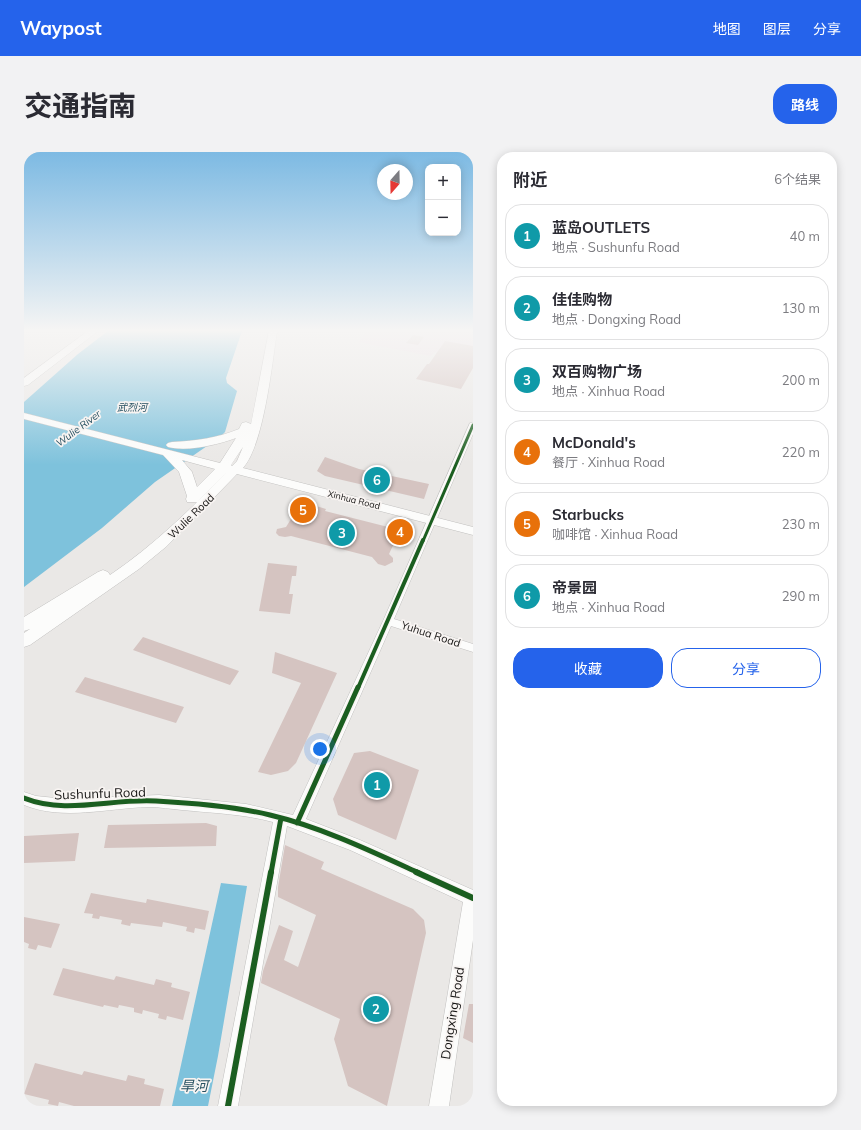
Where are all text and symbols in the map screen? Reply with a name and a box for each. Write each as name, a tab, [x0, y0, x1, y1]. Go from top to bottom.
text: Waypost	[20, 16, 102, 40]
text: 地图	[713, 20, 741, 38]
text: 图层	[763, 20, 791, 38]
text: 分享	[813, 20, 841, 38]
button: 路线	[773, 84, 837, 124]
text: 交通指南	[24, 88, 136, 123]
north arrow	[377, 164, 413, 200]
map controls	[425, 164, 461, 236]
button: +	[425, 164, 461, 200]
text: 附近	[513, 169, 547, 190]
text: 6个结果	[774, 171, 821, 187]
button: −	[425, 200, 461, 236]
text: 蓝岛OUTLETS	[552, 218, 650, 237]
text: 1	[523, 228, 531, 244]
text: 40 m	[790, 228, 820, 244]
text: 地点 · Sushunfu Road	[552, 239, 680, 255]
text: 佳佳购物	[552, 290, 612, 309]
text: 2	[523, 300, 531, 316]
text: 130 m	[782, 300, 820, 316]
text: 地点 · Dongxing Road	[552, 311, 681, 327]
text: 双百购物广场	[552, 362, 642, 381]
text: 3	[523, 372, 531, 388]
text: 200 m	[782, 372, 820, 388]
text: 地点 · Xinhua Road	[552, 383, 665, 399]
water label: 武烈河	[117, 401, 149, 414]
water label: Wulie River	[53, 407, 104, 449]
text: McDonald's	[552, 433, 636, 452]
text: 4	[523, 444, 531, 460]
text: 220 m	[782, 444, 820, 460]
text: 餐厅 · Xinhua Road	[552, 454, 665, 470]
pin: 6	[364, 465, 390, 495]
street label: Xinhua Road	[327, 488, 381, 511]
street label: Wulie Road	[165, 490, 217, 542]
pin: 5	[290, 495, 316, 525]
text: Starbucks	[552, 505, 624, 524]
text: 5	[523, 516, 531, 532]
text: 230 m	[782, 516, 820, 532]
pin: 4	[387, 517, 413, 547]
pin: 3	[329, 518, 355, 548]
text: 咖啡馆 · Xinhua Road	[552, 526, 678, 542]
text: 帝景园	[552, 578, 597, 597]
text: 6	[523, 588, 531, 604]
text: 290 m	[782, 588, 820, 604]
text: 地点 · Xinhua Road	[552, 599, 665, 615]
street label: Yuhua Road	[399, 618, 462, 650]
button: 收藏	[513, 648, 663, 688]
button: 分享	[671, 648, 821, 688]
your location	[310, 739, 330, 759]
pin: 1	[364, 770, 390, 800]
street label: Sushunfu Road	[54, 783, 146, 803]
street label: Dongxing Road	[437, 966, 467, 1060]
pin: 2	[363, 994, 389, 1024]
water label: 旱河	[180, 1077, 211, 1095]

